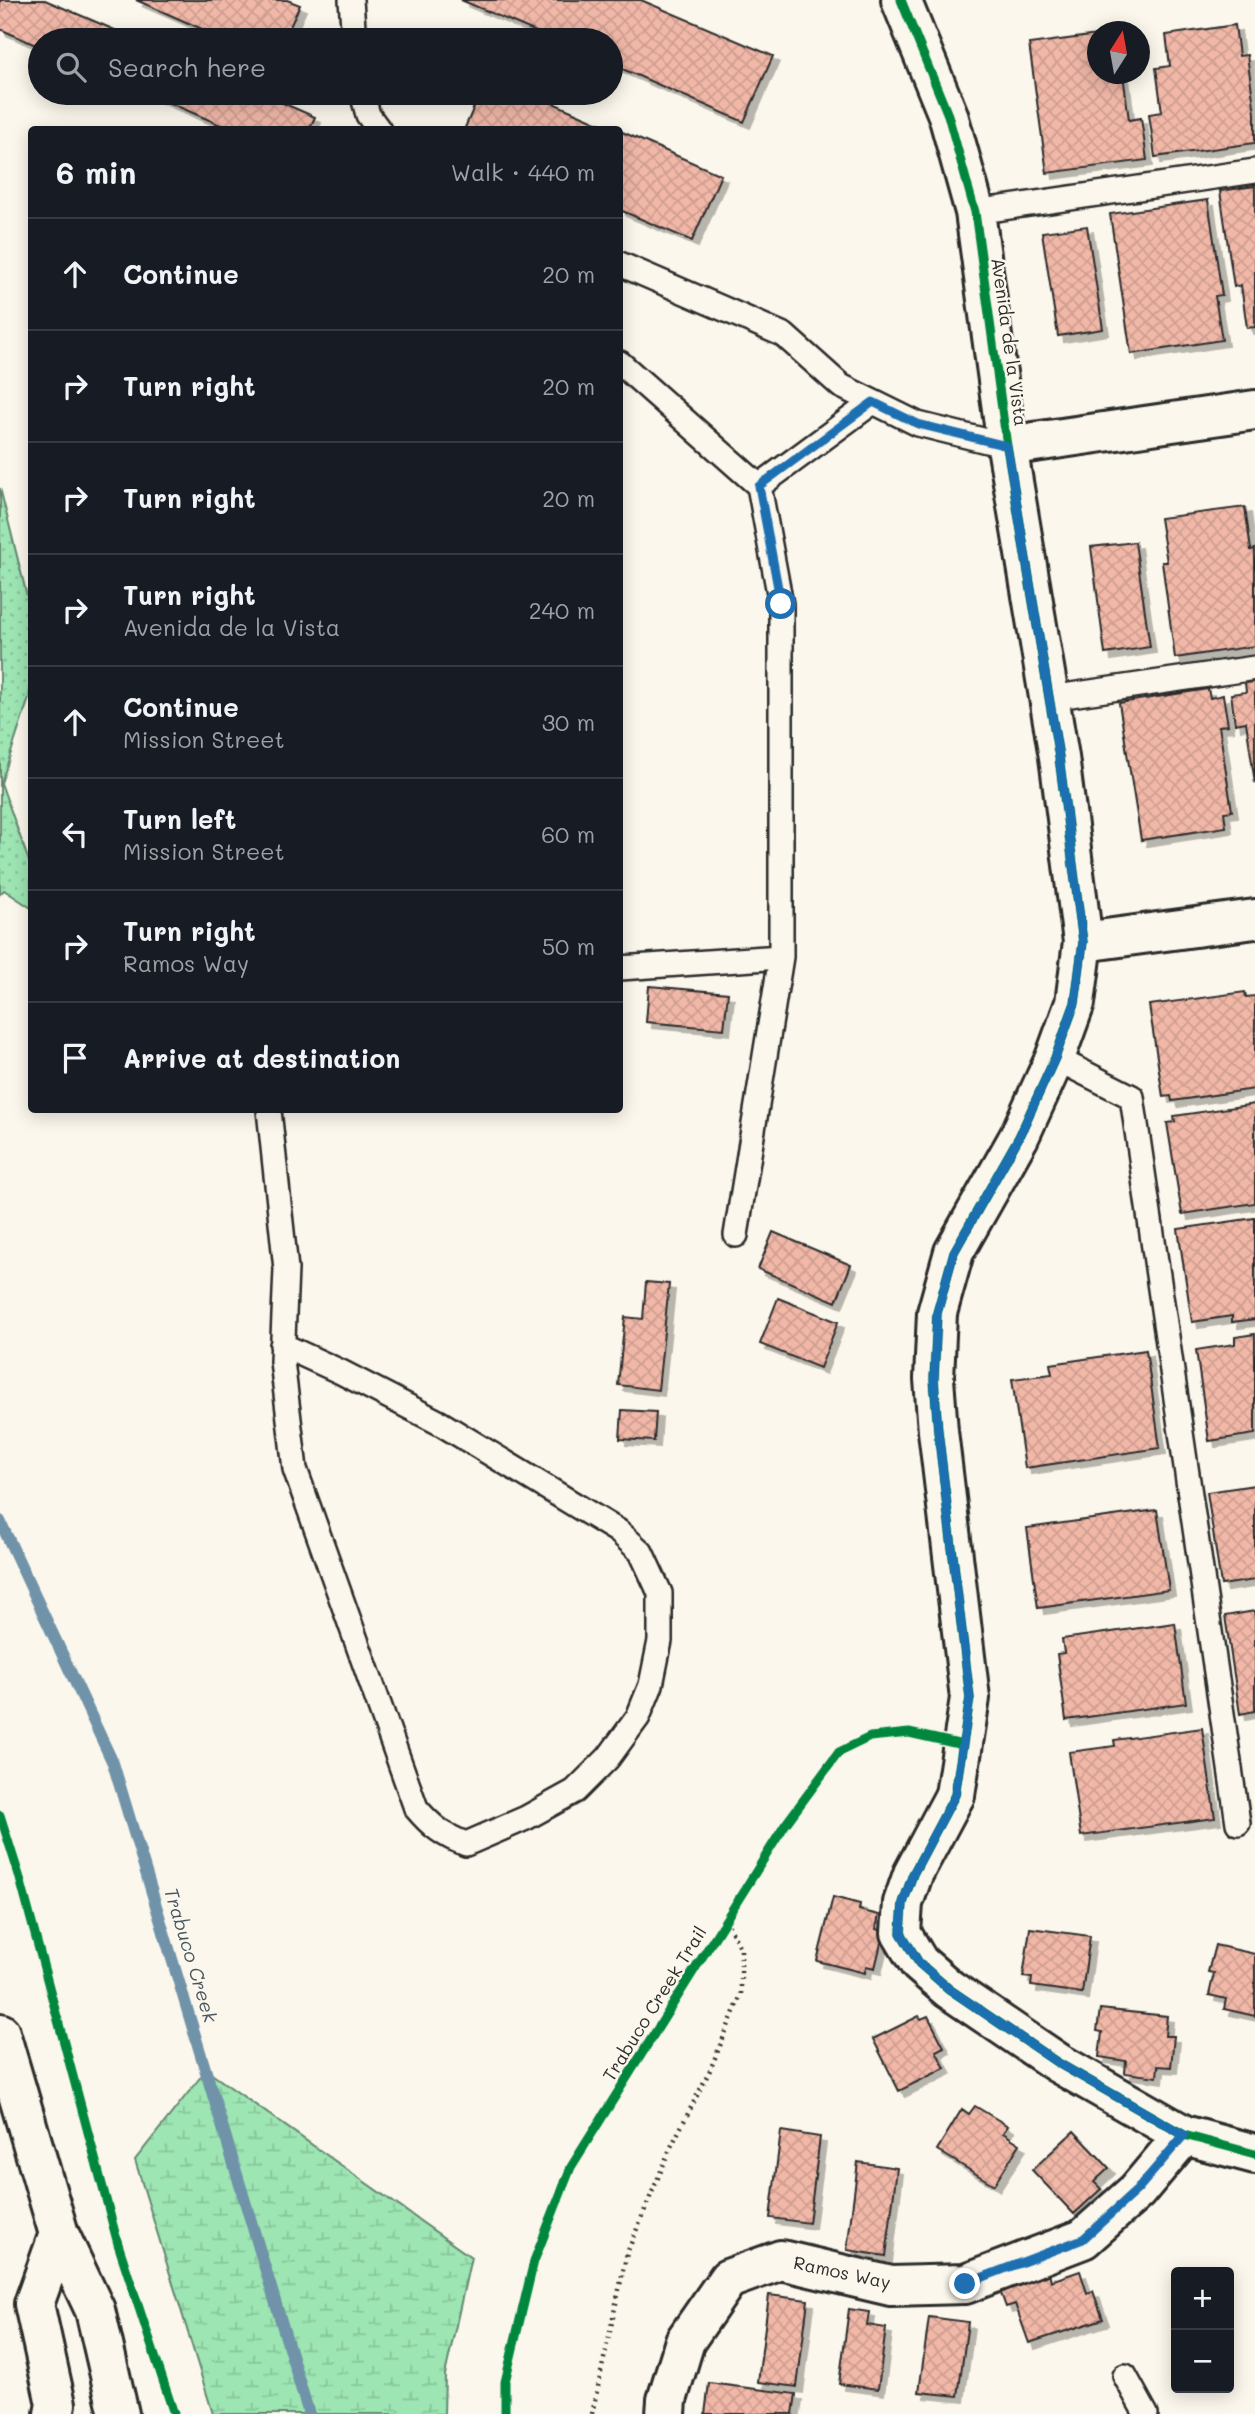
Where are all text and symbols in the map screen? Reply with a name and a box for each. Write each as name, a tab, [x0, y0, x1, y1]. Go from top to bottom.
north arrow	[1087, 21, 1150, 84]
search box	[28, 28, 623, 105]
icon: search	[52, 48, 90, 86]
text: Search here	[108, 50, 266, 84]
text: 6 min	[56, 152, 136, 192]
text: Walk · 440 m	[451, 157, 595, 187]
icon: ahead	[56, 255, 94, 293]
street label: Avenida de la Vista	[986, 256, 1034, 428]
text: Continue	[123, 257, 239, 291]
text: 20 m	[542, 259, 595, 289]
icon: right	[56, 367, 94, 405]
text: Turn right	[123, 369, 256, 403]
text: 20 m	[542, 371, 595, 401]
icon: right	[56, 479, 94, 517]
text: Turn right	[123, 481, 256, 515]
text: 20 m	[542, 483, 595, 513]
text: Turn right	[123, 578, 256, 612]
route start	[765, 588, 796, 619]
icon: right	[56, 591, 94, 629]
text: 240 m	[529, 595, 595, 625]
text: Avenida de la Vista	[123, 612, 340, 642]
text: Continue	[123, 690, 239, 724]
icon: ahead	[56, 703, 94, 741]
text: 30 m	[542, 707, 595, 737]
text: Mission Street	[123, 724, 285, 754]
text: Turn left	[123, 802, 236, 836]
icon: left	[56, 815, 94, 853]
text: 60 m	[541, 819, 595, 849]
text: Mission Street	[123, 836, 285, 866]
text: Turn right	[123, 914, 256, 948]
icon: right	[56, 927, 94, 965]
text: 50 m	[542, 931, 595, 961]
text: Ramos Way	[123, 948, 249, 978]
icon: arrive	[56, 1039, 94, 1077]
text: Arrive at destination	[123, 1041, 400, 1075]
water label: Trabuco Creek	[159, 1884, 224, 2026]
street label: Trabuco Creek Trail	[597, 1921, 712, 2085]
street label: Ramos Way	[791, 2250, 893, 2294]
map controls	[1171, 2267, 1234, 2393]
button: +	[1171, 2267, 1234, 2330]
route end	[949, 2268, 980, 2299]
button: −	[1171, 2330, 1234, 2393]

